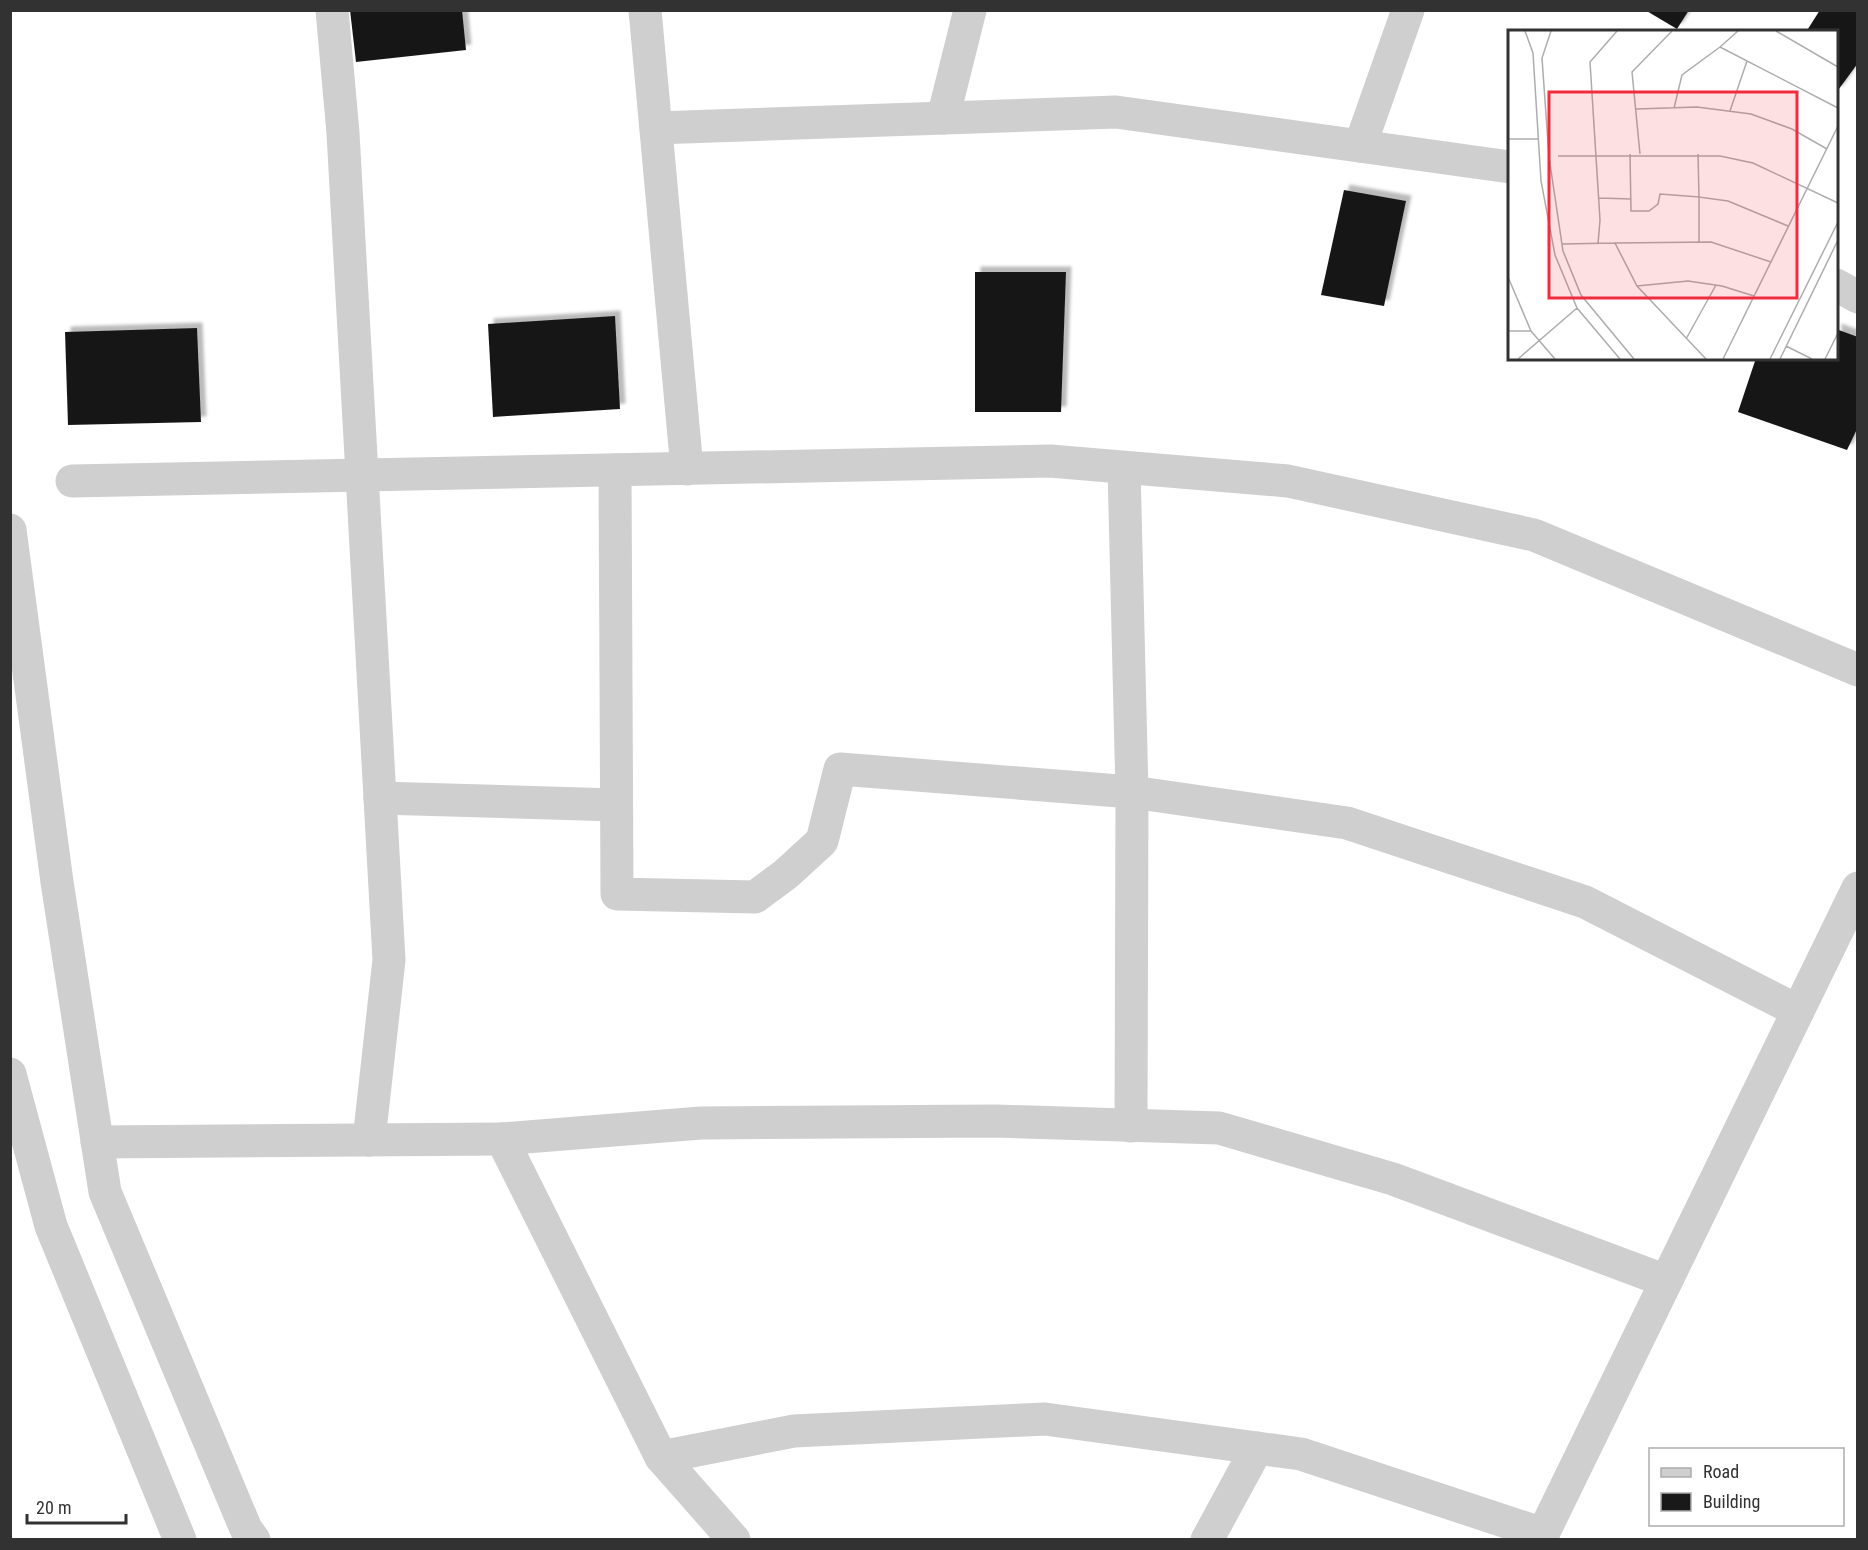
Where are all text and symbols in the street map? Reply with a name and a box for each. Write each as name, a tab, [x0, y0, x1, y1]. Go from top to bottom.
inset map	[1508, 30, 1838, 360]
legend	[1649, 1448, 1844, 1526]
text: Road	[1703, 1461, 1739, 1482]
scale bar	[27, 1487, 126, 1525]
text: Building	[1703, 1491, 1760, 1512]
text: 20 m	[36, 1497, 71, 1518]

